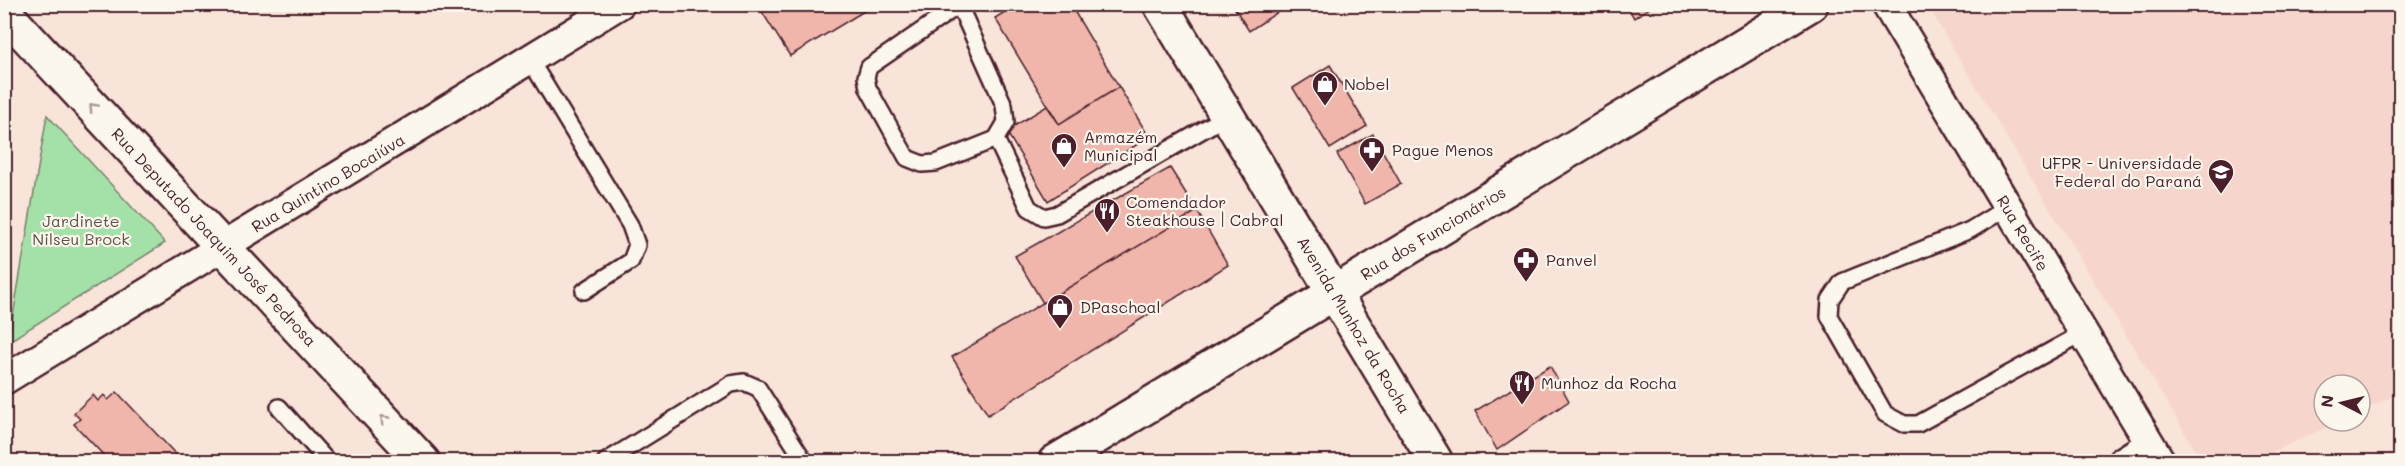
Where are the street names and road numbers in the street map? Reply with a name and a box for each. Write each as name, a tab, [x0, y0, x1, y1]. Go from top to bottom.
street label: Rua Deputado Joaquim José Pedrosa	[107, 123, 321, 350]
street label: Rua Quintino Bocaiúva	[247, 128, 408, 237]
street label: Rua dos Funcionários	[1356, 181, 1509, 284]
street label: Rua Recife	[1993, 191, 2054, 274]
street label: Avenida Munhoz da Rocha	[1293, 232, 1416, 417]

